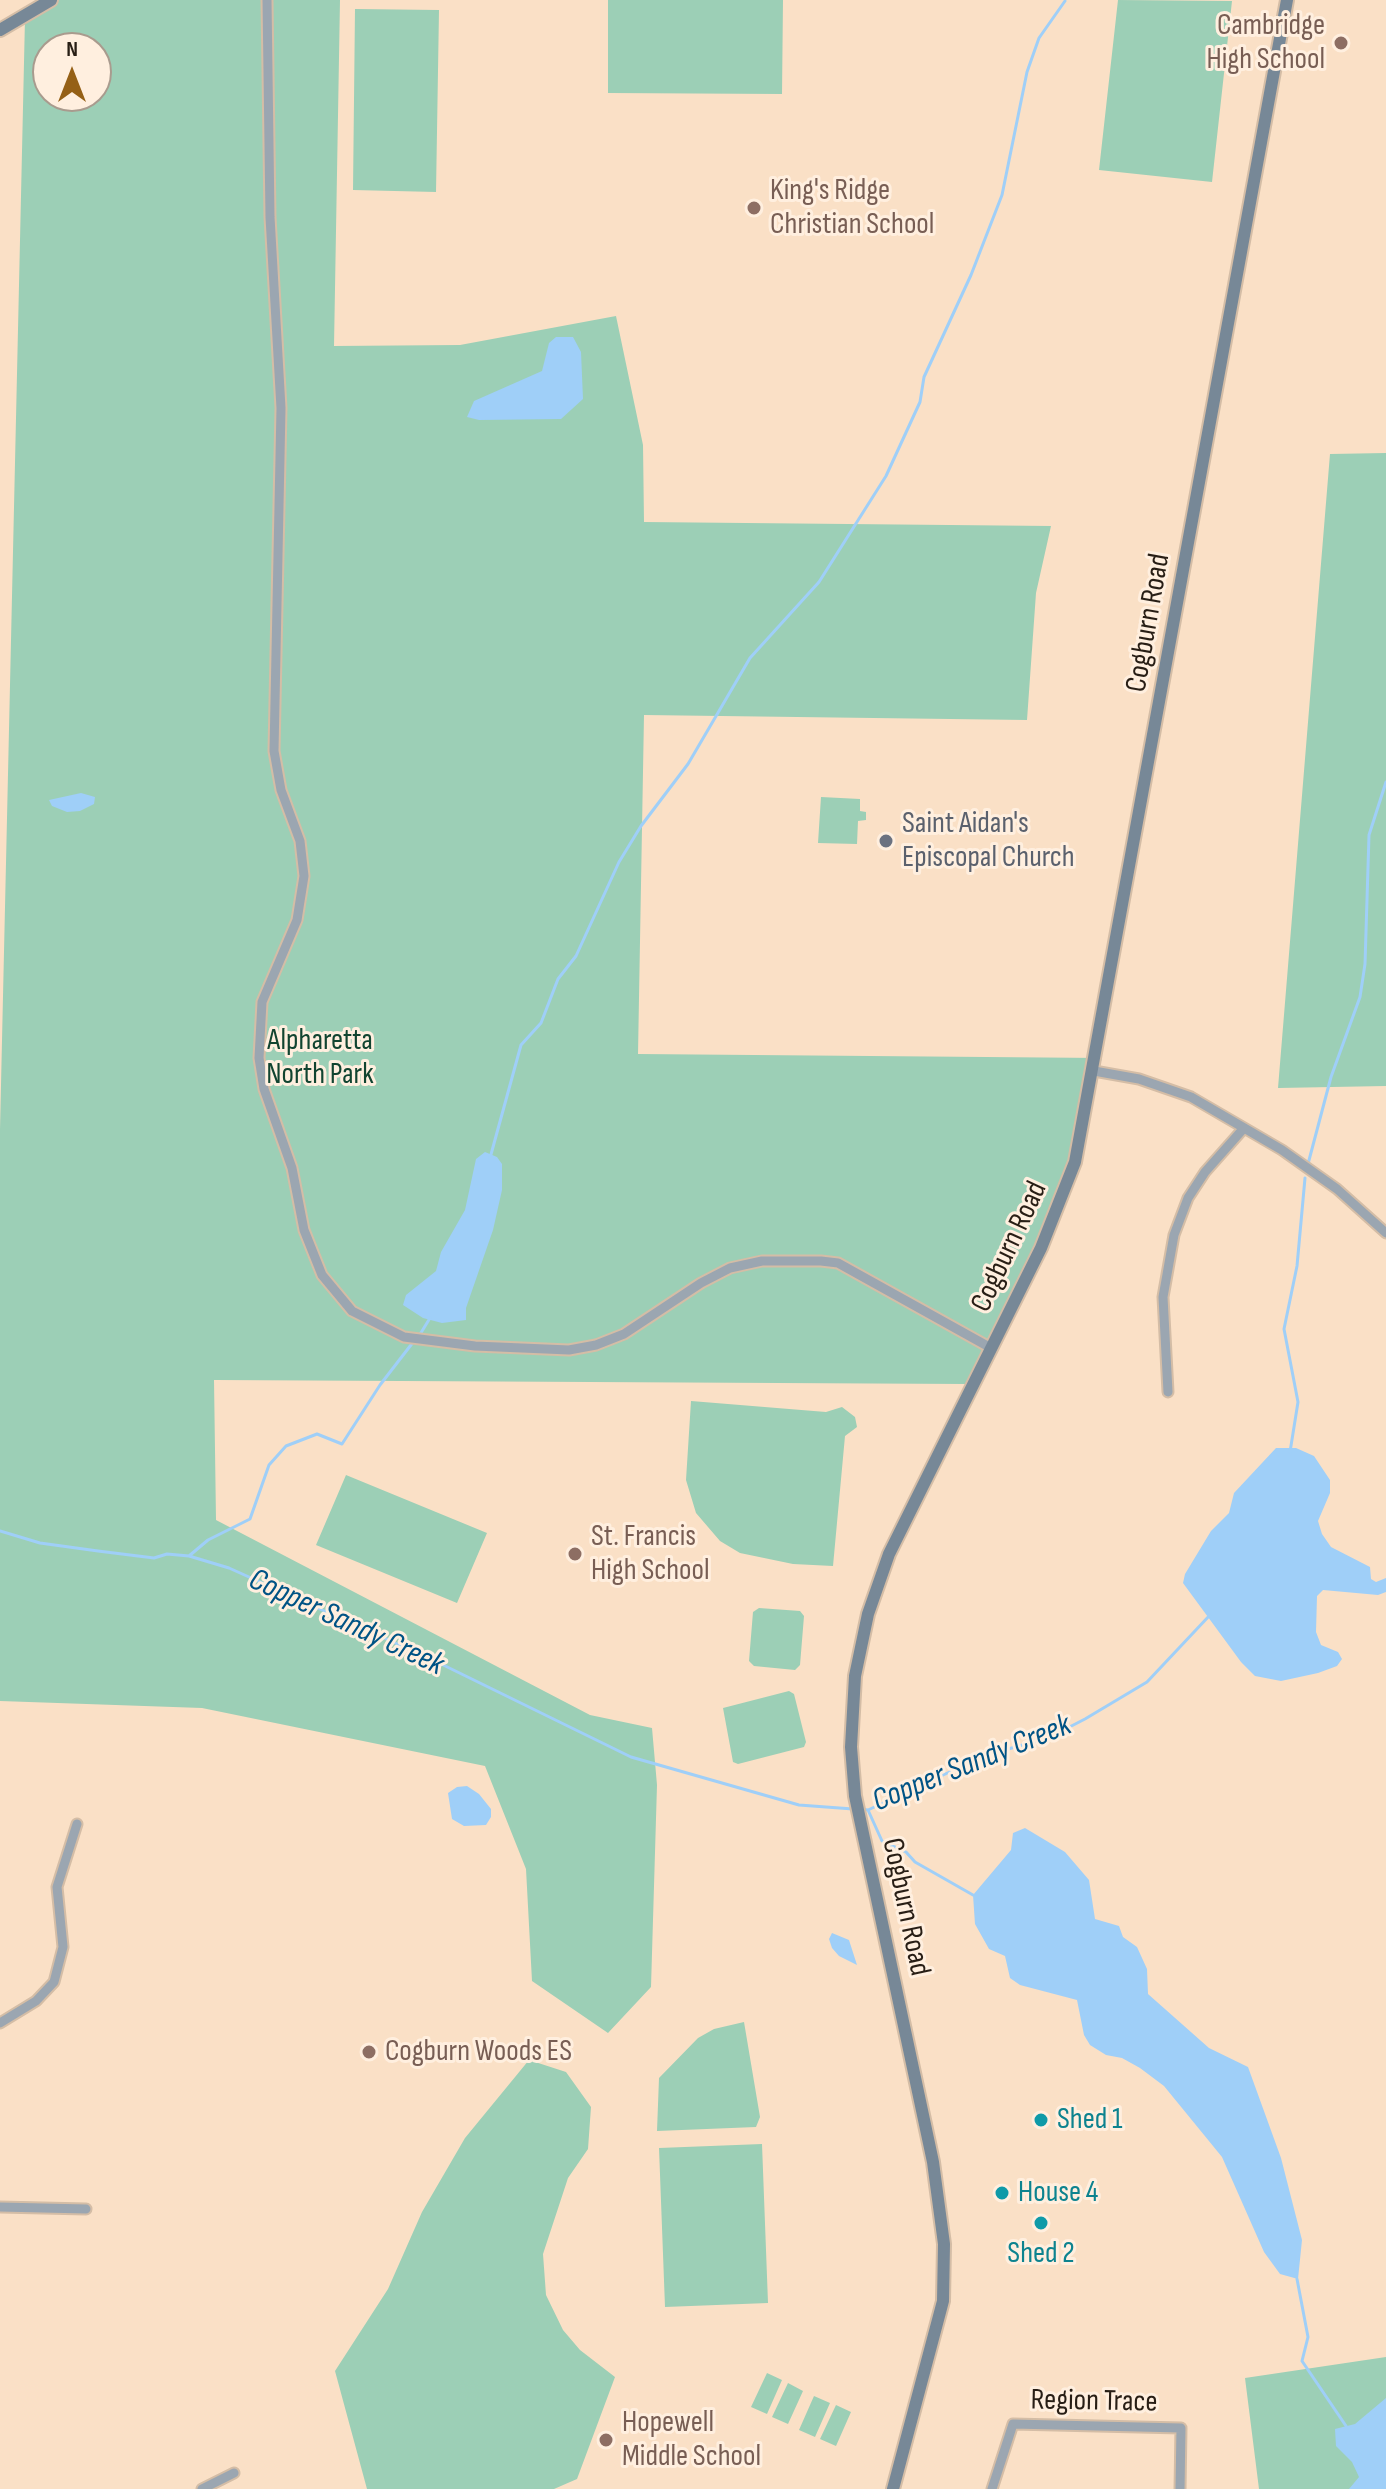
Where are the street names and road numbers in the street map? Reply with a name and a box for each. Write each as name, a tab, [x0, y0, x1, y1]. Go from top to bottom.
street label: Cogburn Road	[1119, 551, 1179, 695]
street label: Cogburn Road	[964, 1176, 1056, 1318]
street label: Cogburn Road	[873, 1835, 937, 1979]
street label: Region Trace	[1030, 2383, 1158, 2421]

